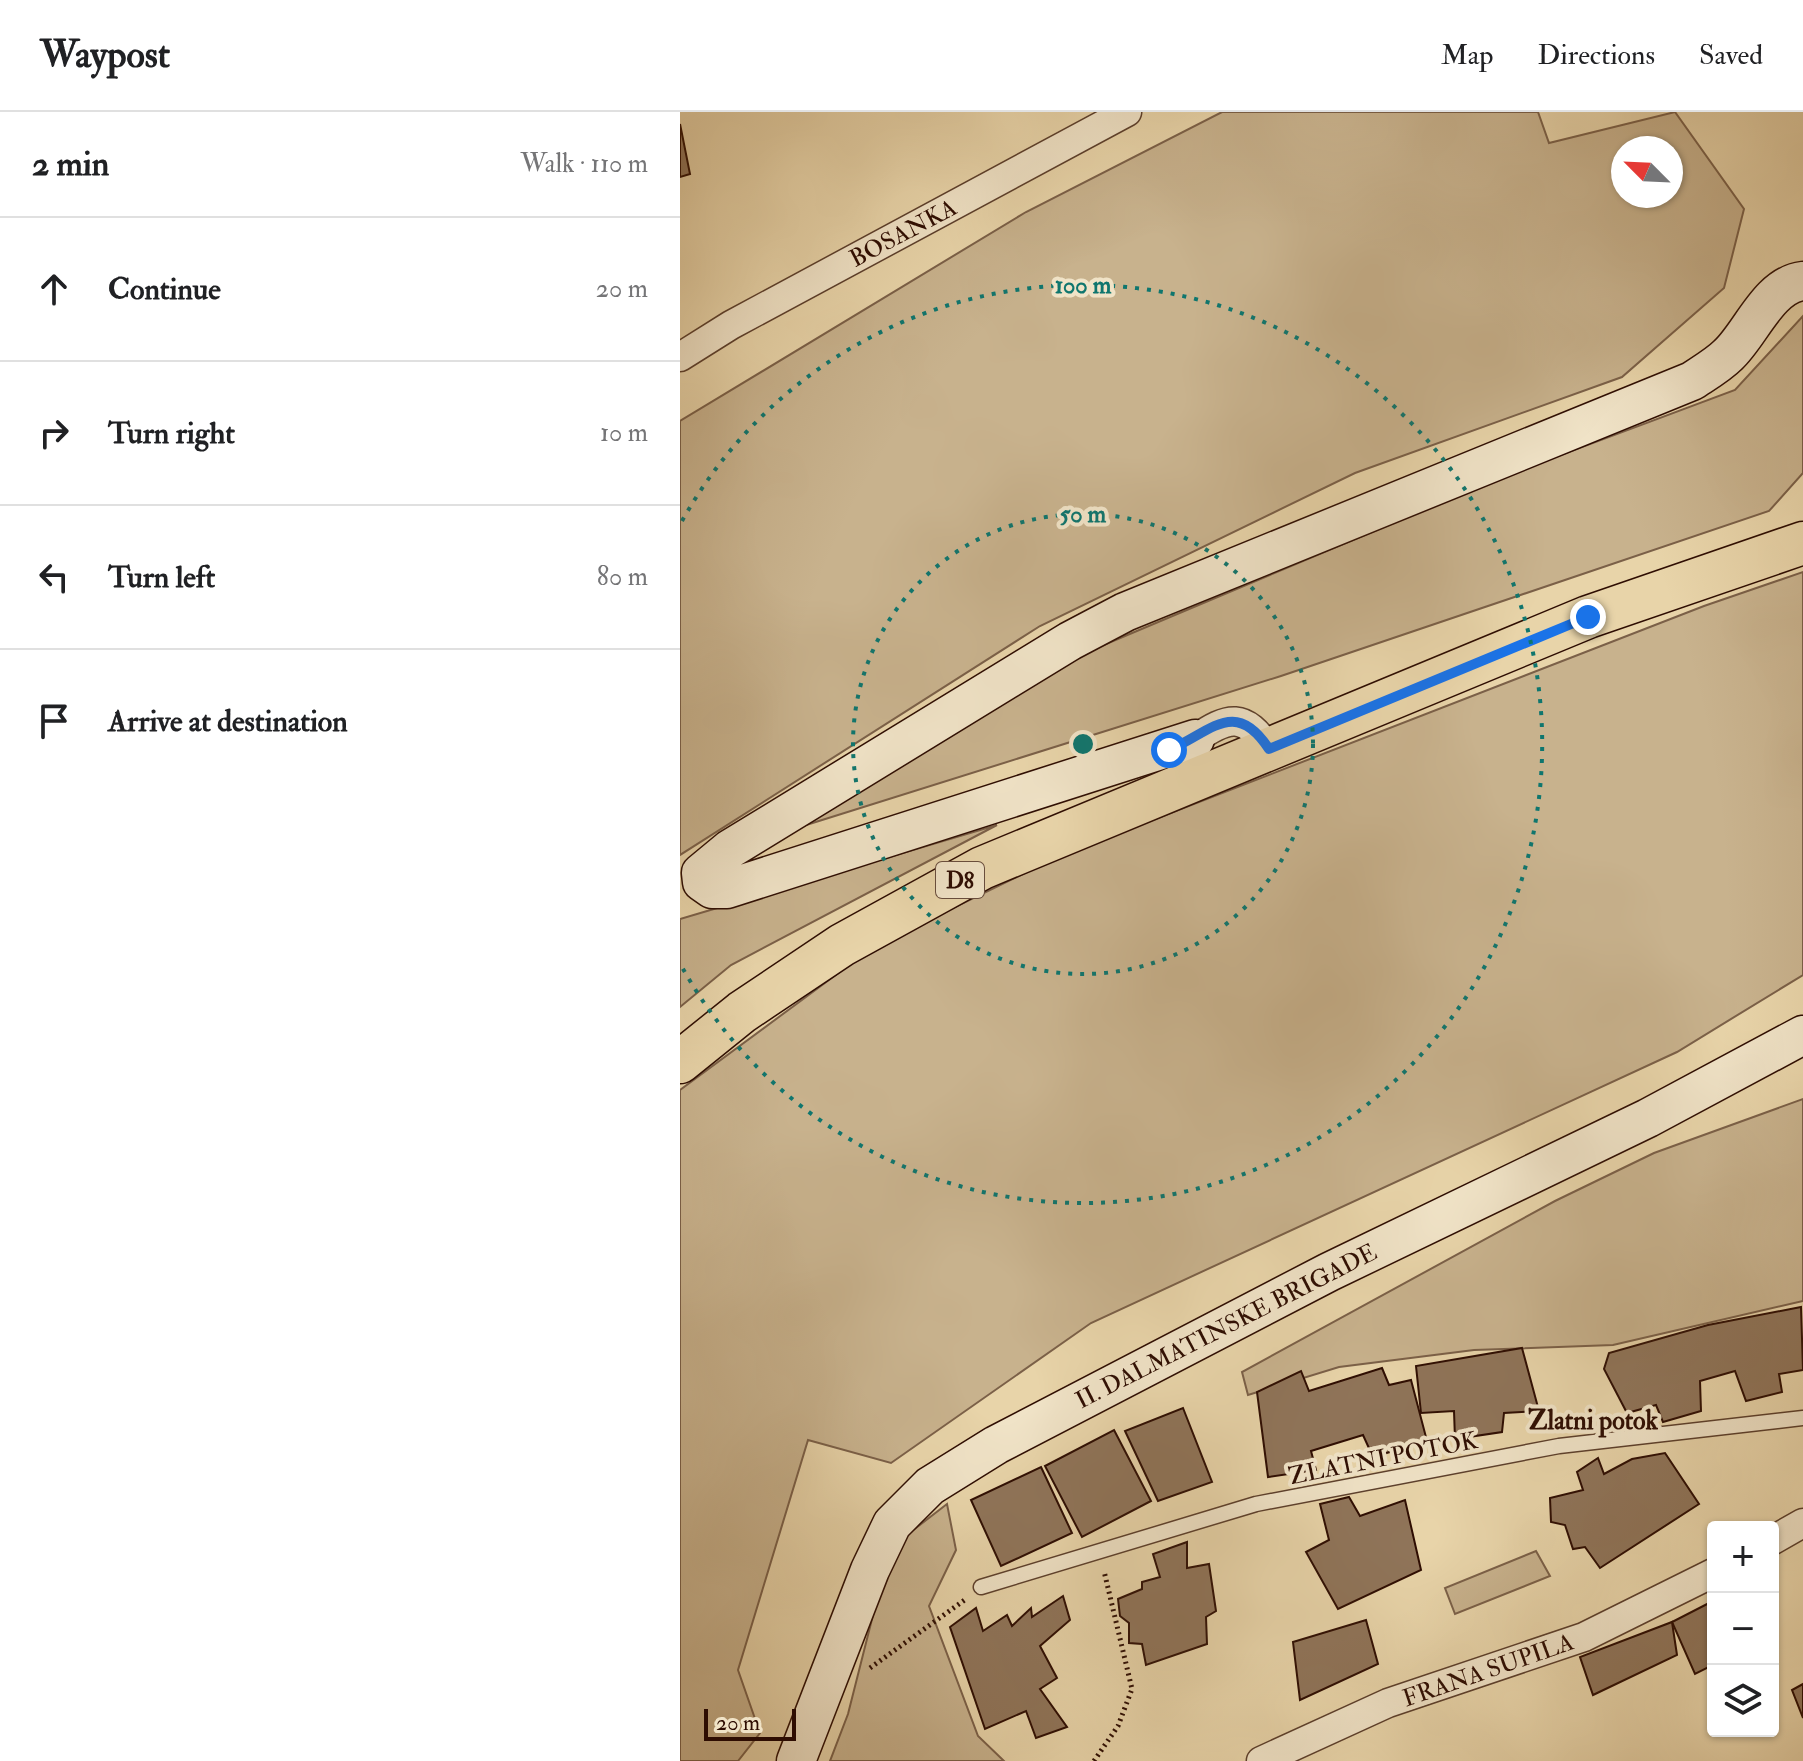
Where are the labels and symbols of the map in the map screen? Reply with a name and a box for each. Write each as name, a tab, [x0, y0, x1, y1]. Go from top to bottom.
north arrow	[1611, 136, 1683, 208]
street label: BOSANKA	[844, 192, 962, 275]
text: 100 m	[1055, 270, 1112, 301]
text: 50 m	[1060, 499, 1107, 530]
route end	[1570, 599, 1606, 635]
centre of rings	[1069, 730, 1097, 758]
route start	[1151, 732, 1187, 768]
road number: D8	[936, 862, 984, 898]
street label: II. DALMATINSKE BRIGADE	[1070, 1237, 1382, 1416]
district label: Zlatni potok	[1528, 1405, 1659, 1438]
street label: ZLATNI POTOK	[1286, 1425, 1480, 1492]
street label: FRANA SUPILA	[1398, 1627, 1578, 1714]
scale bar	[704, 1705, 796, 1741]

